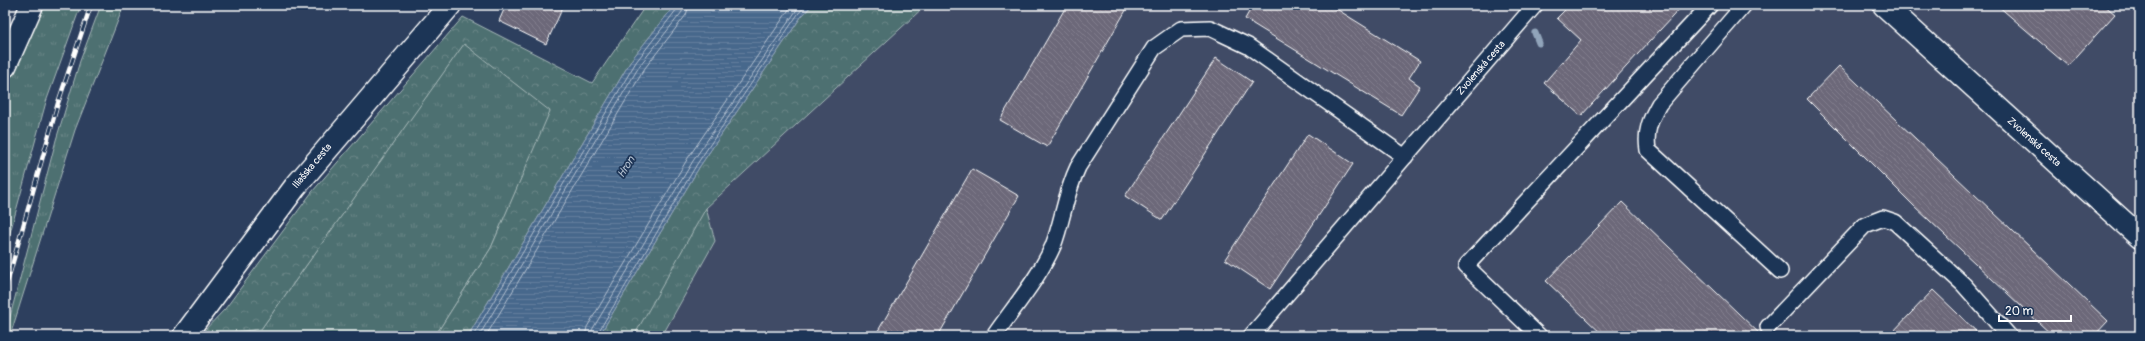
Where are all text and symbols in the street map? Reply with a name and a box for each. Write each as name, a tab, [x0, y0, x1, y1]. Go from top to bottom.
street label: Zvolenská cesta	[1454, 38, 1508, 98]
street label: Zvolenská cesta	[2005, 115, 2064, 169]
street label: Iliašska cesta	[290, 141, 334, 191]
water label: Hron	[614, 153, 638, 180]
scale bar	[1999, 297, 2071, 323]
text: 20 m	[2005, 304, 2034, 319]

